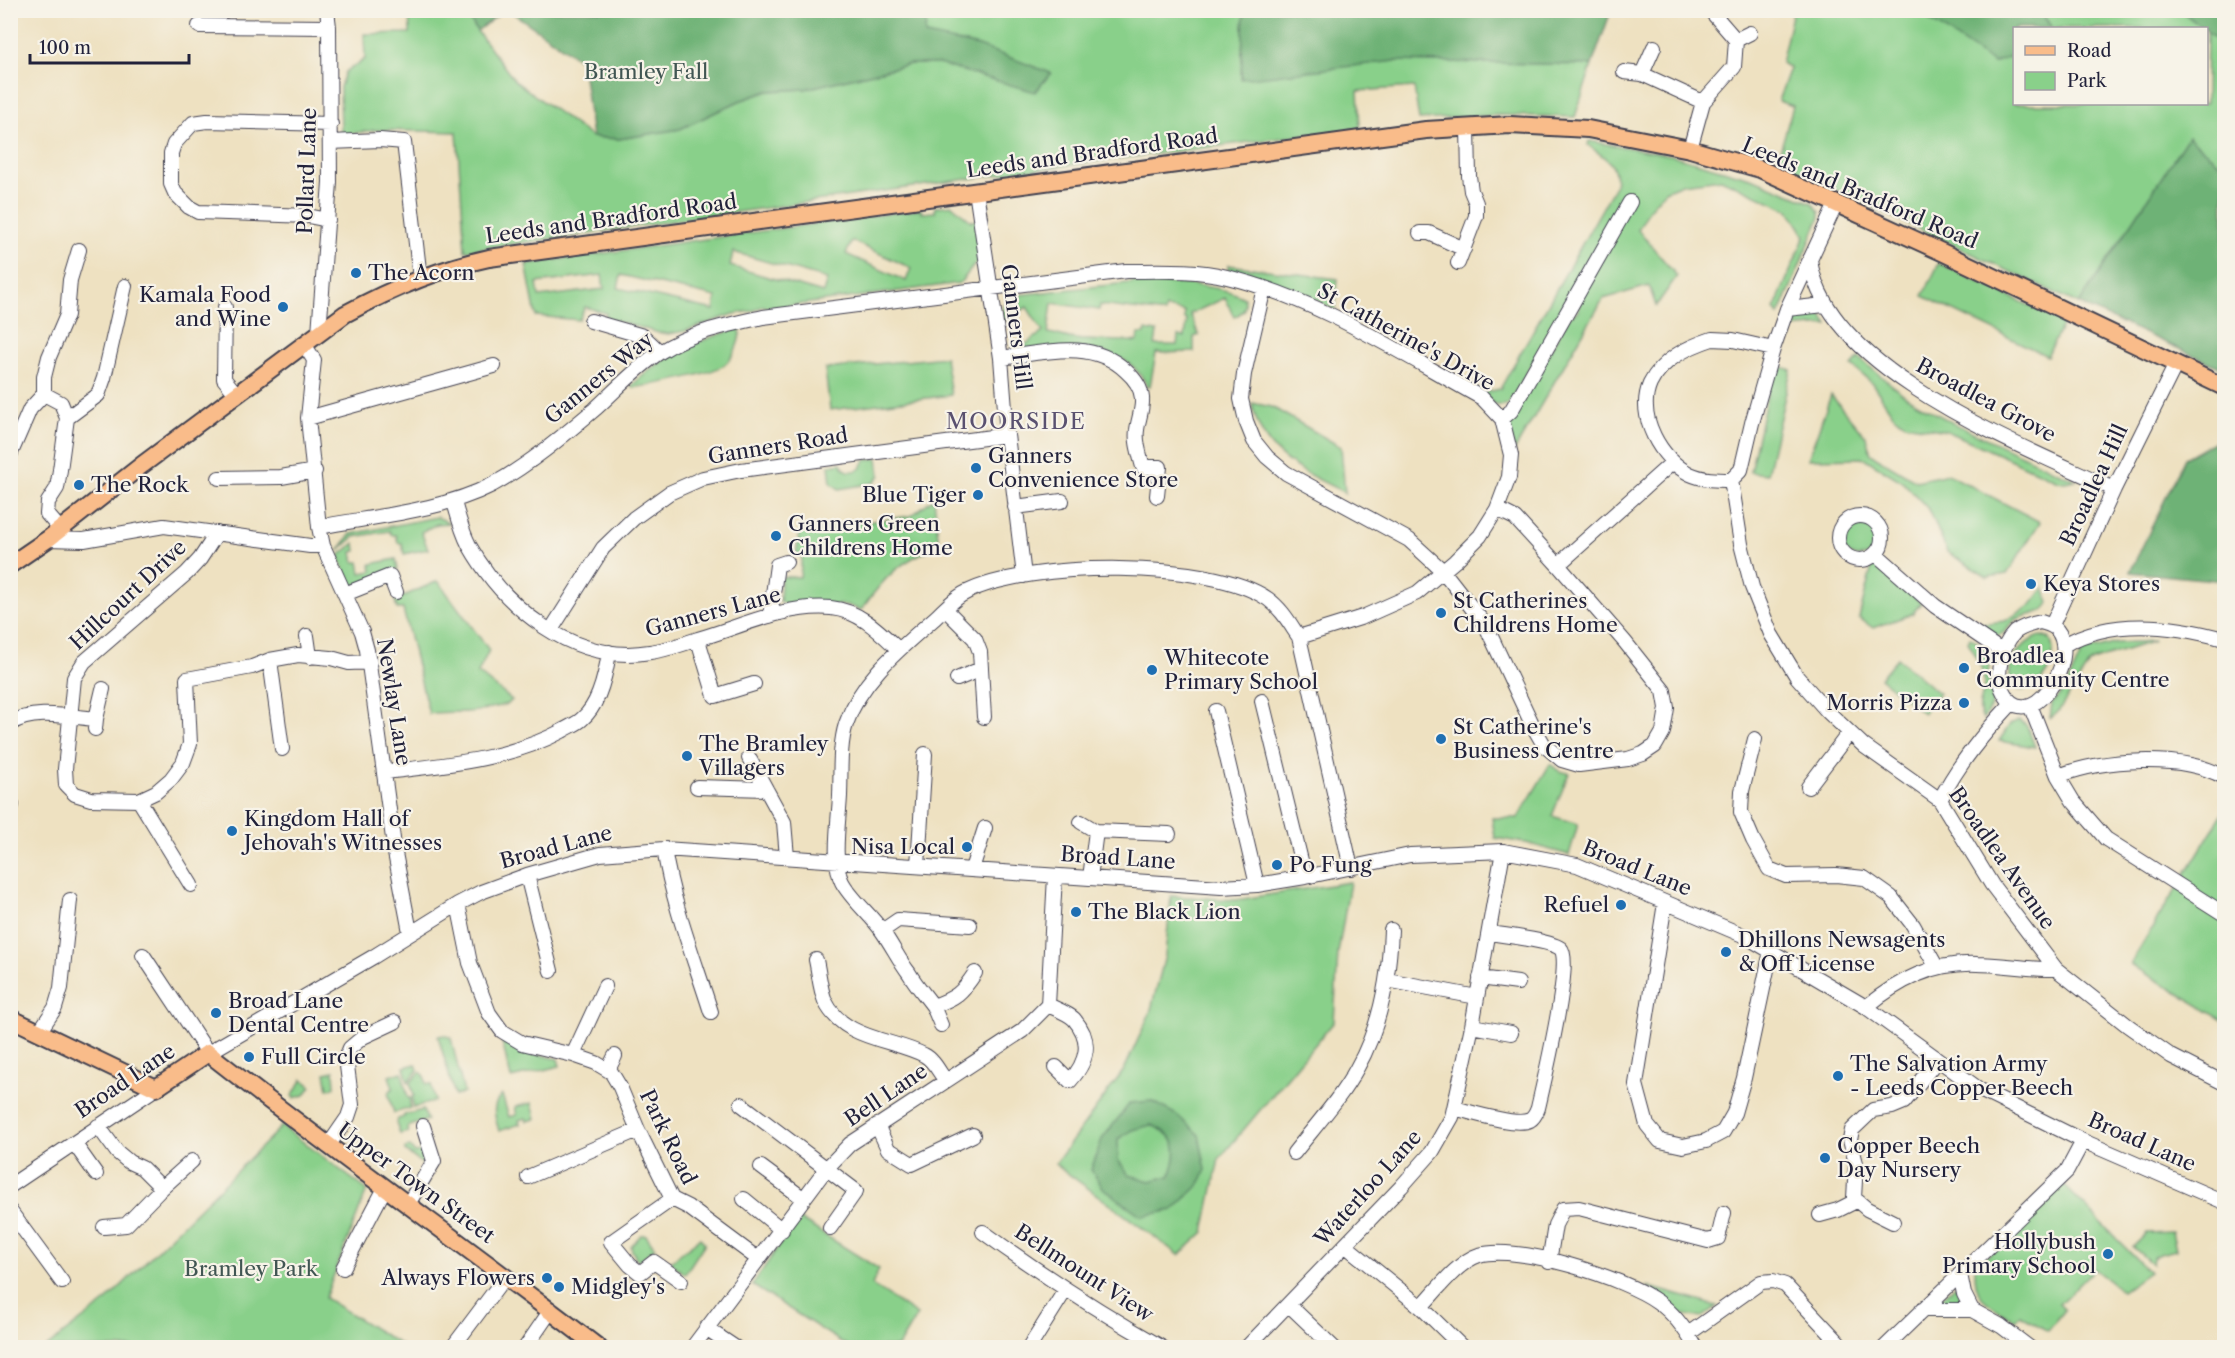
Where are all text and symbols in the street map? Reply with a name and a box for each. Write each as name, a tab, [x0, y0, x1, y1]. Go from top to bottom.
scale bar	[30, 27, 189, 65]
legend	[2013, 27, 2208, 105]
text: 100 m	[39, 37, 91, 59]
text: Road	[2067, 40, 2112, 62]
park label: Bramley Fall	[584, 59, 708, 84]
text: Park	[2067, 70, 2108, 92]
street label: Pollard Lane	[292, 107, 321, 235]
street label: Leeds and Bradford Road	[965, 122, 1219, 183]
street label: Leeds and Bradford Road	[1739, 131, 1982, 254]
street label: Leeds and Bradford Road	[484, 188, 738, 249]
place label: The Acorn	[368, 260, 475, 285]
street label: Ganners Hill	[996, 263, 1037, 391]
marker: The Acorn	[349, 266, 363, 280]
street label: St Catherine's Drive	[1313, 277, 1499, 396]
place label: Kamala Food and Wine	[139, 282, 271, 331]
marker: Kamala Food and Wine	[276, 300, 290, 314]
street label: Ganners Way	[539, 326, 658, 429]
street label: Broadlea Grove	[1912, 352, 2060, 447]
district label: MOORSIDE	[946, 408, 1086, 435]
street label: Broadlea Hill	[2054, 420, 2133, 550]
street label: Ganners Road	[706, 422, 850, 469]
place label: Ganners Convenience Store	[988, 443, 1178, 492]
marker: Ganners Convenience Store	[969, 461, 983, 475]
place label: The Rock	[91, 472, 189, 497]
marker: The Rock	[72, 478, 86, 492]
place label: Blue Tiger	[862, 482, 966, 507]
marker: Blue Tiger	[971, 488, 985, 502]
place label: Ganners Green Childrens Home	[788, 511, 953, 560]
marker: Ganners Green Childrens Home	[769, 529, 783, 543]
street label: Hillcourt Drive	[64, 534, 191, 655]
place label: Keya Stores	[2043, 571, 2160, 596]
marker: Keya Stores	[2024, 577, 2038, 591]
street label: Ganners Lane	[642, 581, 783, 642]
place label: St Catherines Childrens Home	[1453, 588, 1618, 637]
marker: St Catherines Childrens Home	[1434, 606, 1448, 620]
street label: Newlay Lane	[372, 636, 417, 767]
place label: Broadlea Community Centre	[1976, 643, 2170, 692]
place label: Whitecote Primary School	[1163, 645, 1318, 694]
marker: Broadlea Community Centre	[1957, 661, 1971, 675]
marker: Whitecote Primary School	[1145, 663, 1159, 677]
place label: Morris Pizza	[1827, 690, 1953, 715]
marker: Morris Pizza	[1957, 696, 1971, 710]
place label: St Catherine's Business Centre	[1453, 714, 1614, 763]
place label: The Bramley Villagers	[698, 731, 829, 780]
marker: St Catherine's Business Centre	[1434, 732, 1448, 746]
marker: The Bramley Villagers	[680, 749, 694, 763]
street label: Broadlea Avenue	[1944, 782, 2061, 934]
place label: Kingdom Hall of Jehovah's Witnesses	[241, 806, 442, 855]
street label: Broad Lane	[497, 820, 615, 874]
marker: Kingdom Hall of Jehovah's Witnesses	[225, 824, 239, 838]
place label: Nisa Local	[851, 834, 955, 859]
street label: Broad Lane	[1579, 834, 1695, 901]
marker: Nisa Local	[960, 840, 974, 854]
street label: Broad Lane	[1060, 841, 1176, 874]
place label: Po Fung	[1289, 852, 1372, 877]
marker: Po Fung	[1270, 858, 1284, 872]
place label: Refuel	[1544, 892, 1609, 917]
marker: Refuel	[1614, 898, 1628, 912]
place label: The Black Lion	[1088, 899, 1241, 924]
marker: The Black Lion	[1069, 905, 1083, 919]
place label: Dhillons Newsagents & Off License	[1738, 927, 1946, 976]
marker: Dhillons Newsagents & Off License	[1719, 945, 1733, 959]
place label: Broad Lane Dental Centre	[228, 988, 369, 1037]
marker: Broad Lane Dental Centre	[209, 1006, 223, 1020]
street label: Broad Lane	[70, 1038, 179, 1123]
place label: Full Circle	[261, 1044, 366, 1069]
marker: Full Circle	[242, 1050, 256, 1064]
place label: The Salvation Army - Leeds Copper Beech	[1850, 1051, 2073, 1100]
street label: Bell Lane	[840, 1058, 932, 1131]
marker: The Salvation Army - Leeds Copper Beech	[1831, 1069, 1845, 1083]
street label: Park Road	[635, 1085, 702, 1189]
street label: Broad Lane	[2084, 1107, 2200, 1176]
street label: Upper Town Street	[333, 1117, 500, 1248]
street label: Waterloo Lane	[1308, 1124, 1426, 1252]
place label: Copper Beech Day Nursery	[1837, 1133, 1980, 1182]
marker: Copper Beech Day Nursery	[1818, 1151, 1832, 1165]
street label: Bellmount View	[1010, 1219, 1159, 1327]
place label: Hollybush Primary School	[1942, 1229, 2096, 1278]
marker: Hollybush Primary School	[2101, 1247, 2115, 1261]
park label: Bramley Park	[184, 1256, 319, 1281]
place label: Always Flowers	[380, 1265, 535, 1290]
marker: Always Flowers	[540, 1271, 554, 1285]
place label: Midgley's	[571, 1274, 665, 1299]
marker: Midgley's	[552, 1280, 566, 1294]

